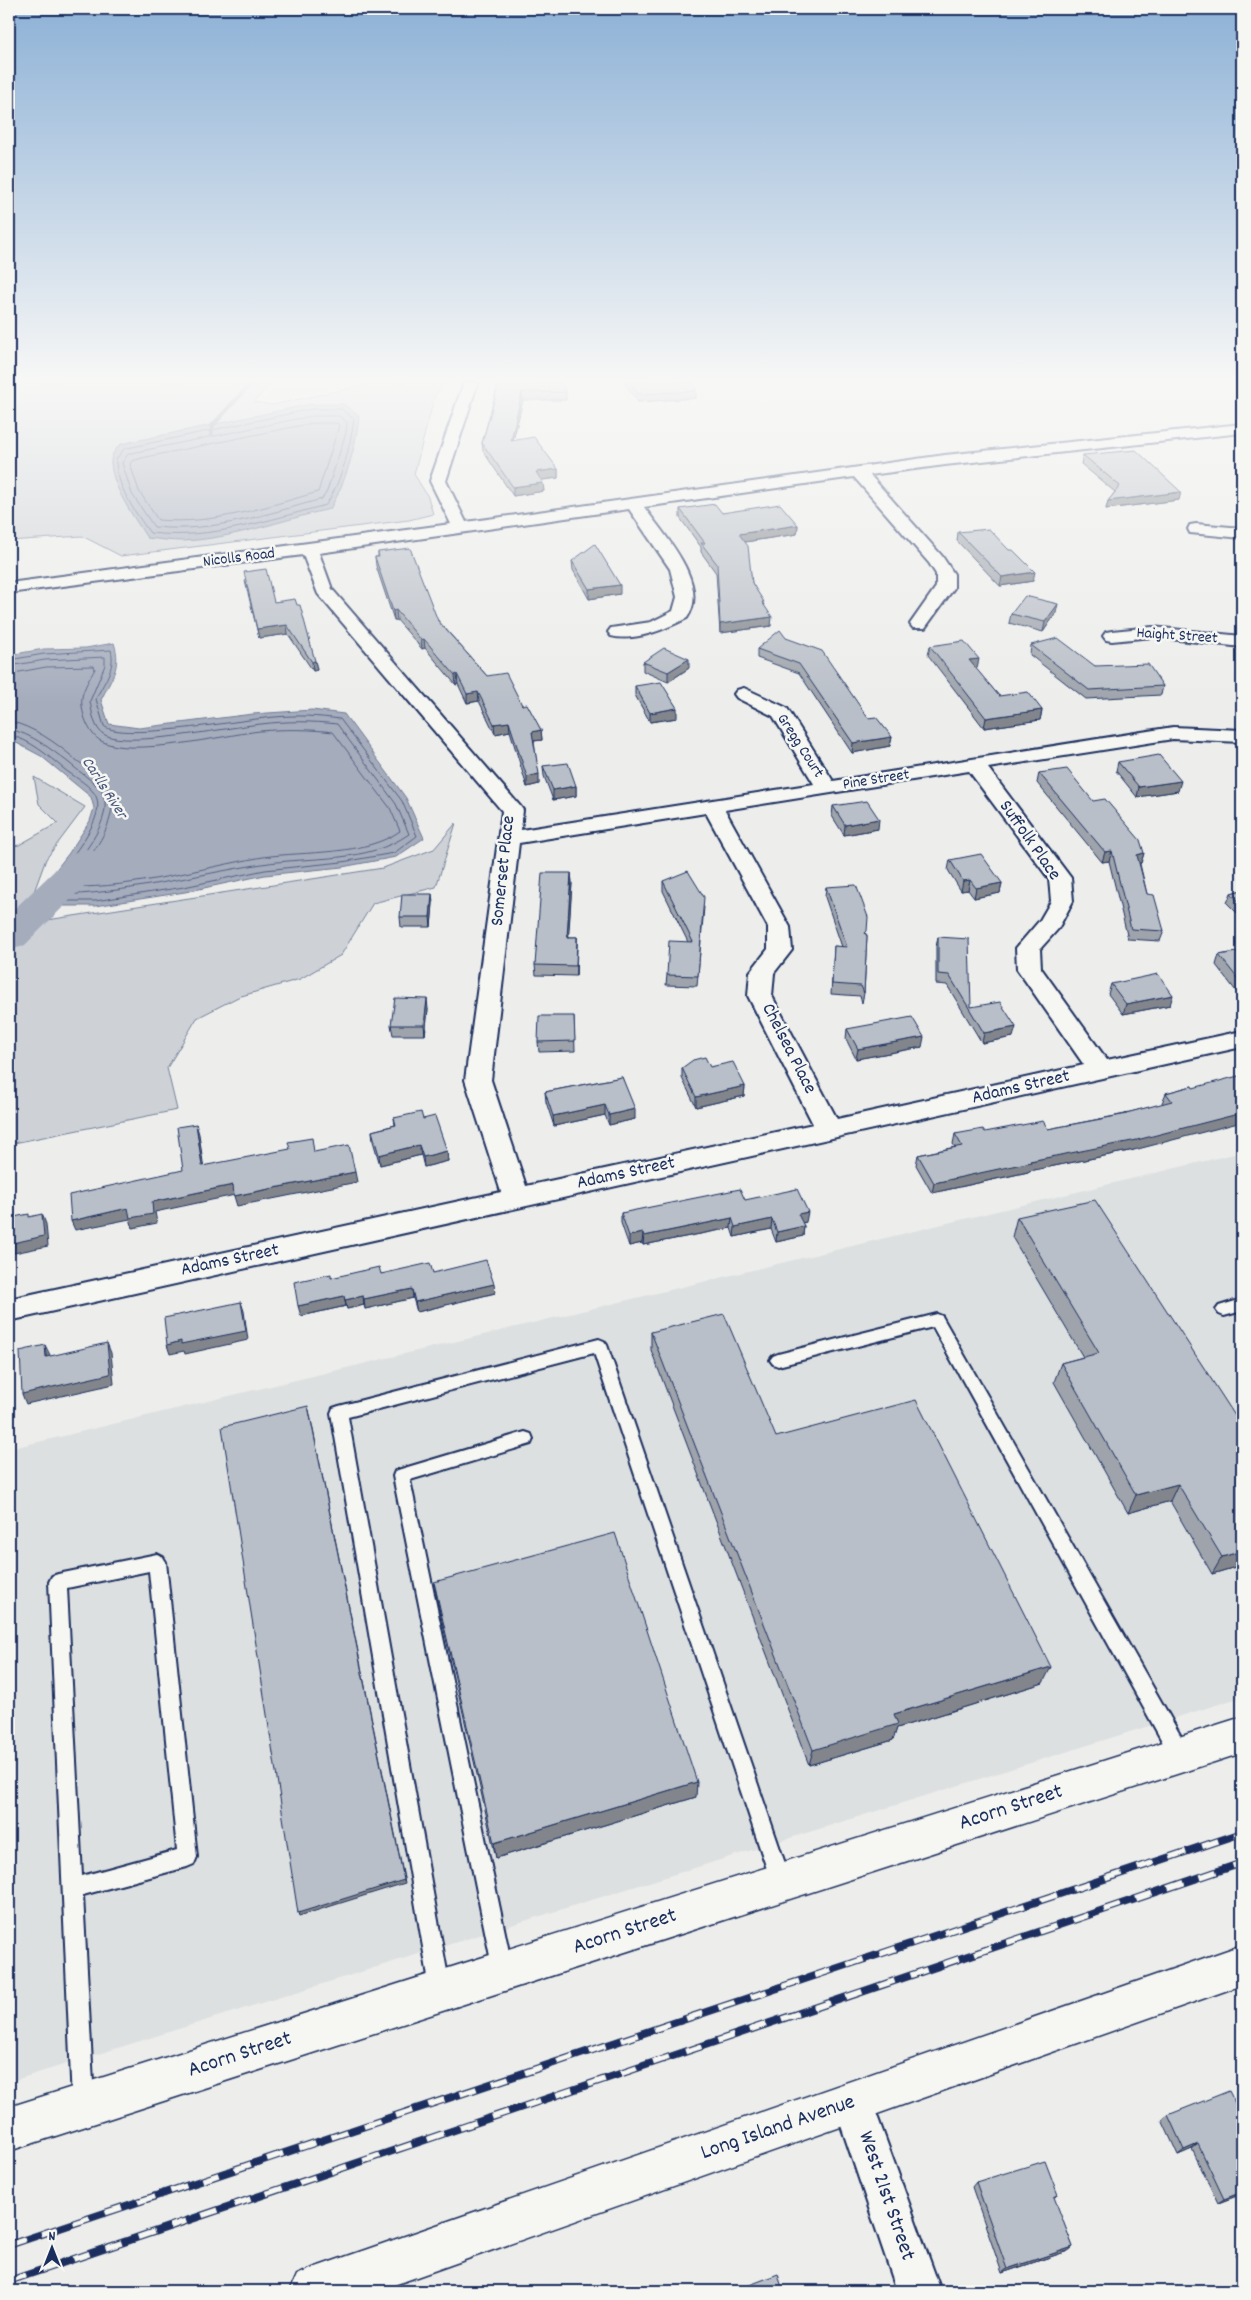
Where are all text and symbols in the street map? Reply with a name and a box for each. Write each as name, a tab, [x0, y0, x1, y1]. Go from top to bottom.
street label: Nicolls Road	[202, 542, 276, 574]
street label: Haight Street	[1136, 622, 1218, 650]
street label: Gregg Court	[771, 709, 829, 783]
water label: Carlls River	[75, 752, 134, 825]
street label: Pine Street	[841, 763, 911, 797]
street label: Suffolk Place	[991, 795, 1067, 887]
street label: Somerset Place	[485, 814, 523, 928]
street label: Chelsea Place	[754, 999, 822, 1099]
street label: Adams Street	[969, 1064, 1073, 1112]
street label: Adams Street	[574, 1150, 678, 1198]
street label: Adams Street	[178, 1237, 282, 1285]
street label: Acorn Street	[955, 1777, 1067, 1839]
street label: Acorn Street	[569, 1901, 681, 1963]
street label: Acorn Street	[184, 2024, 296, 2086]
street label: Long Island Avenue	[697, 2087, 859, 2169]
street label: West 21st Street	[849, 2127, 923, 2265]
north arrow	[28, 2222, 78, 2272]
text: N	[49, 2227, 56, 2247]

